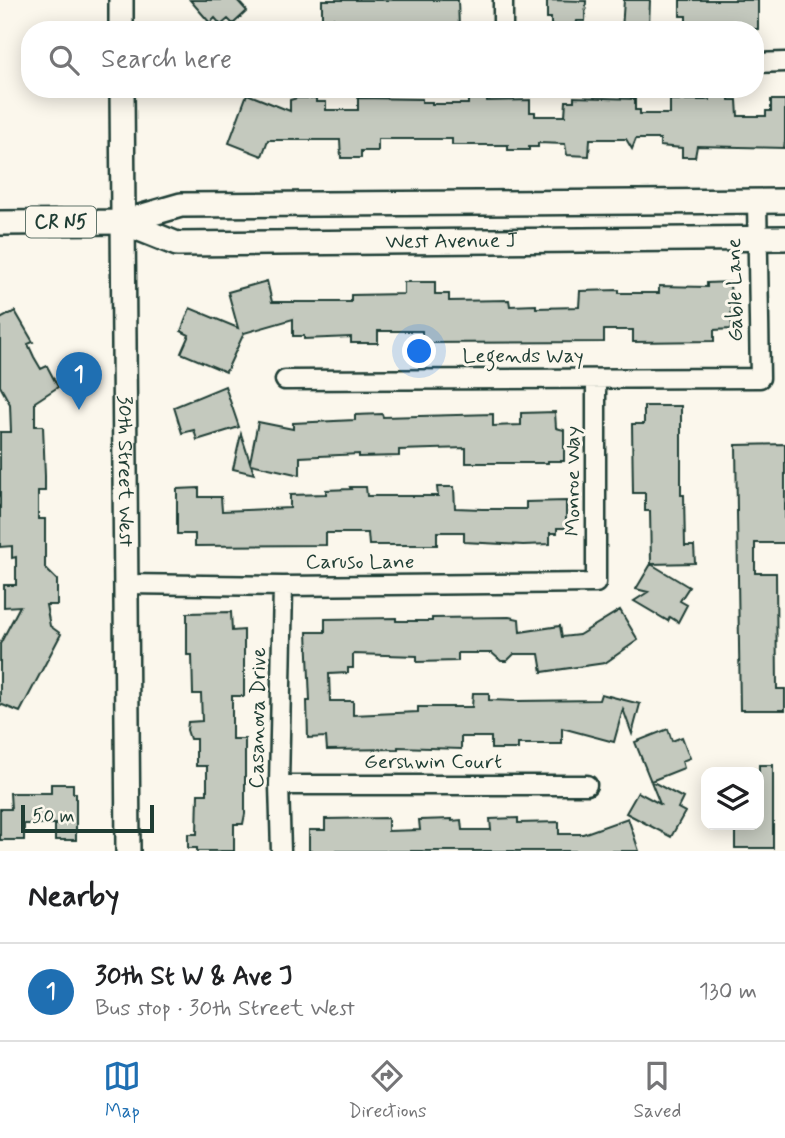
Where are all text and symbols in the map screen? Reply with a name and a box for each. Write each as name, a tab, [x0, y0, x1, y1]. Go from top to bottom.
search box	[21, 21, 764, 98]
icon: search	[45, 41, 83, 79]
text: Search here	[101, 43, 232, 77]
road number: CR N5	[26, 206, 96, 238]
street label: West Avenue J	[385, 227, 518, 256]
street label: Gable Lane	[720, 238, 750, 342]
your location	[402, 334, 436, 368]
street label: Legends Way	[462, 342, 584, 372]
pin: 1	[56, 352, 102, 410]
street label: 30th Street West	[110, 395, 140, 547]
street label: Monroe Way	[559, 426, 587, 536]
street label: Caruso Lane	[306, 548, 414, 576]
street label: Casanova Drive	[243, 647, 273, 789]
street label: Gershwin Court	[364, 748, 502, 776]
map controls	[701, 767, 764, 830]
button: layers	[701, 767, 764, 830]
scale bar	[21, 802, 154, 834]
text: 50 m	[32, 804, 75, 829]
text: Nearby	[28, 877, 119, 916]
text: 30th St W & Ave J	[95, 960, 292, 994]
text: 1	[46, 977, 56, 1007]
text: 130 m	[699, 977, 757, 1007]
text: Bus stop · 30th Street West	[95, 994, 355, 1024]
tab: Map	[103, 1057, 141, 1124]
tab: Directions	[348, 1057, 427, 1124]
tab: Saved	[633, 1057, 681, 1124]

